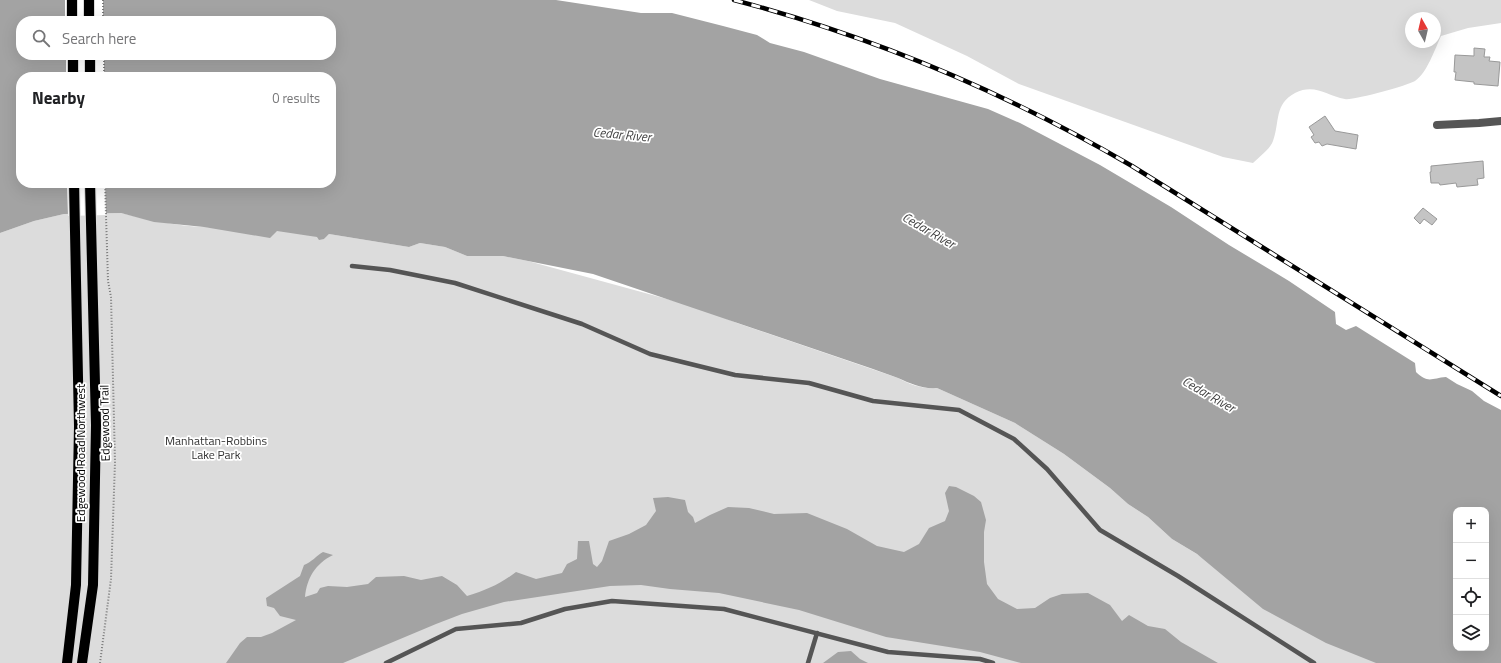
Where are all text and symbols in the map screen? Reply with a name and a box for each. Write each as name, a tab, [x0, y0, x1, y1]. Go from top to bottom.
north arrow	[1405, 12, 1441, 48]
search box	[16, 16, 336, 60]
icon: search	[30, 27, 52, 49]
text: Search here	[62, 27, 136, 50]
text: Nearby	[32, 85, 85, 111]
text: 0 results	[272, 88, 320, 108]
water label: Cedar River	[592, 121, 654, 147]
water label: Cedar River	[899, 207, 961, 254]
water label: Cedar River	[1179, 371, 1241, 418]
street label: Edgewood Road Northwest	[71, 383, 90, 522]
street label: Edgewood Trail	[94, 385, 115, 461]
park label: Manhattan-Robbins Lake Park	[165, 431, 267, 464]
map controls	[1453, 507, 1489, 651]
button: +	[1453, 507, 1489, 543]
button: −	[1453, 543, 1489, 579]
button: locate	[1453, 579, 1489, 615]
button: layers	[1453, 615, 1489, 651]

